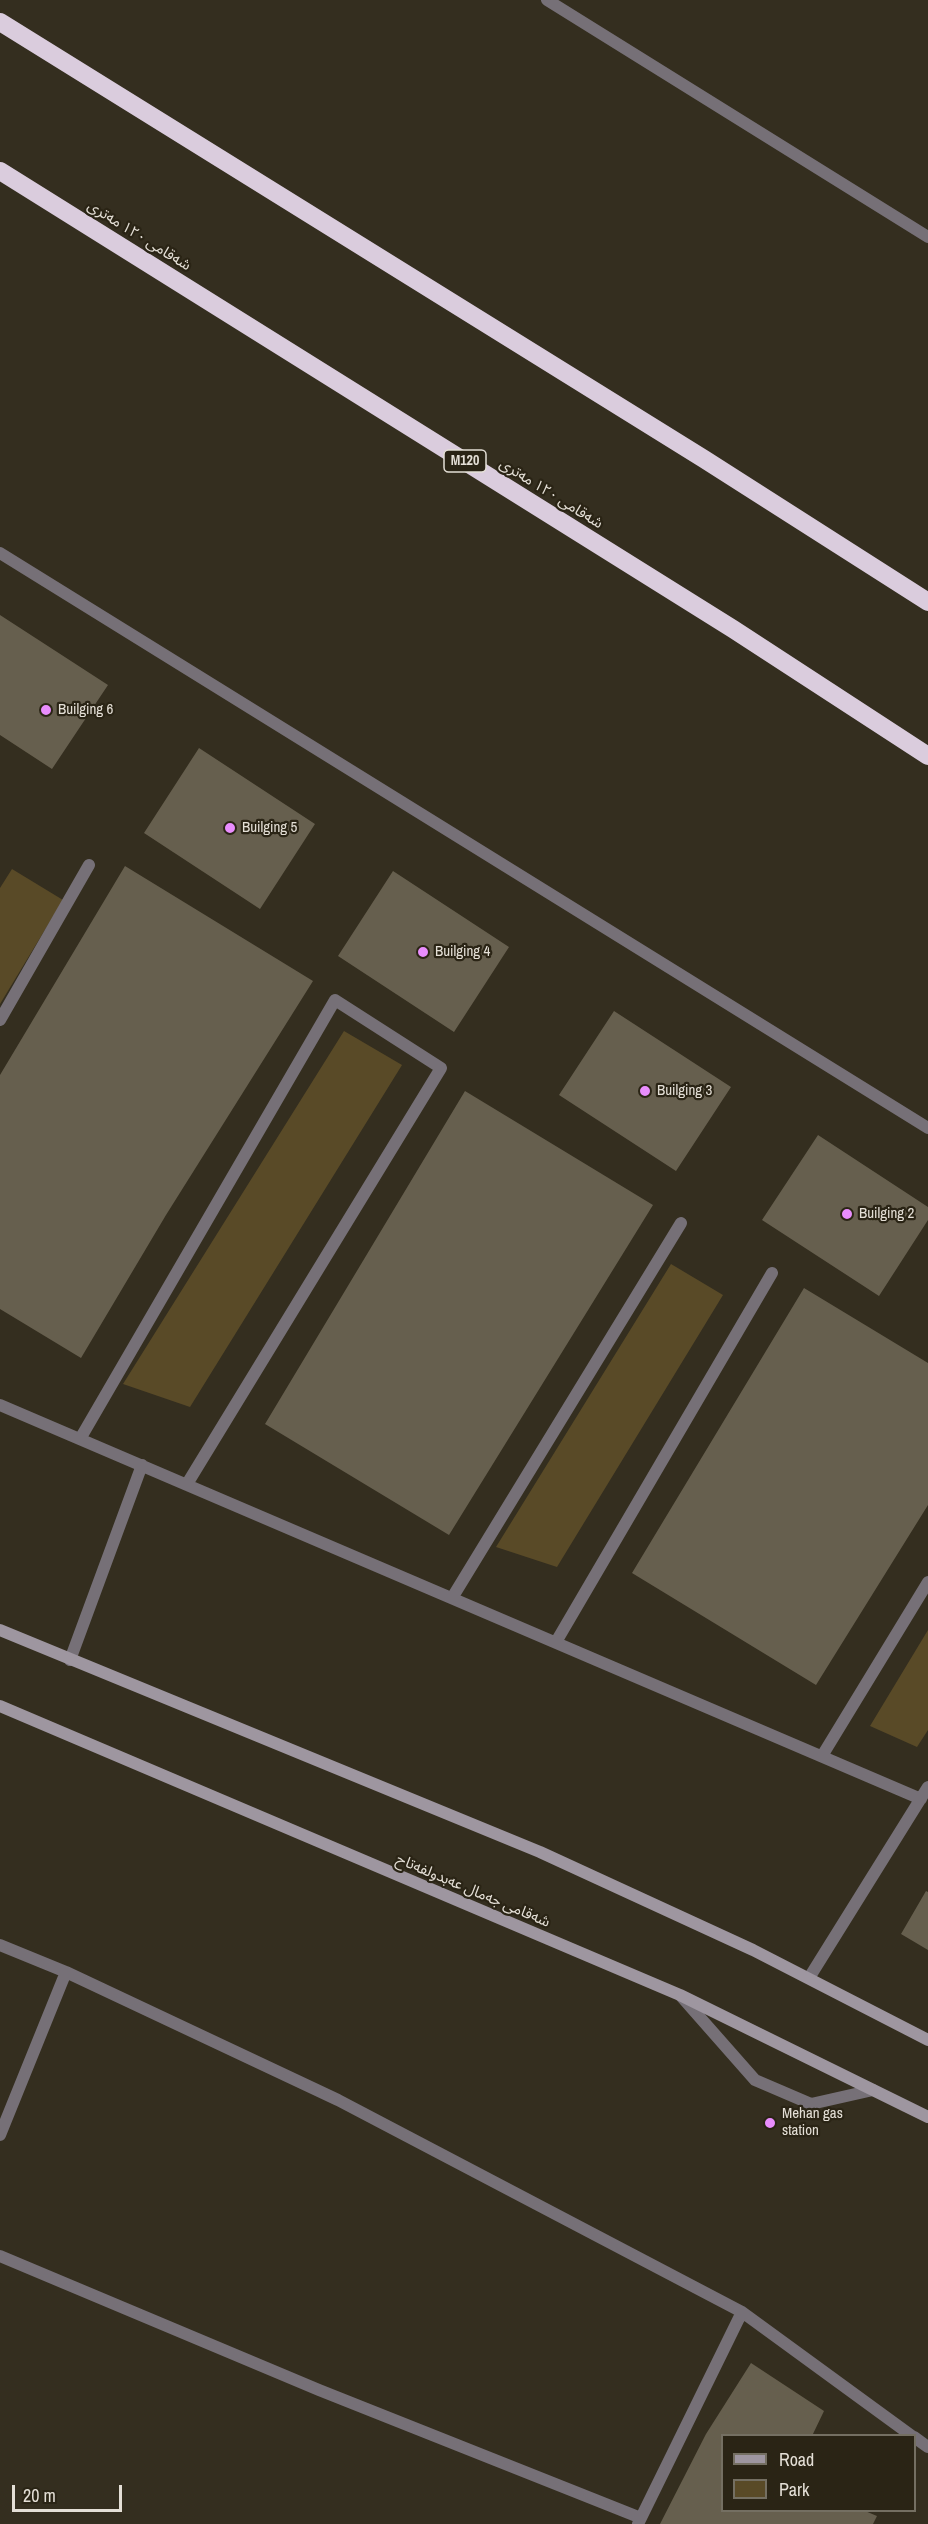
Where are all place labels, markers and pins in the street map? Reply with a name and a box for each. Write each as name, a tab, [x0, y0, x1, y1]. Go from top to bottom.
place label: Builging 6	[58, 701, 113, 719]
marker: Builging 6	[39, 703, 53, 717]
place label: Builging 5	[242, 819, 297, 837]
marker: Builging 5	[223, 821, 237, 835]
place label: Builging 4	[435, 943, 490, 961]
marker: Builging 4	[416, 945, 430, 959]
place label: Builging 3	[657, 1082, 712, 1100]
marker: Builging 3	[638, 1084, 652, 1098]
place label: Builging 2	[859, 1205, 914, 1223]
marker: Builging 2	[840, 1207, 854, 1221]
place label: Mehan gas station	[782, 2105, 843, 2140]
marker: Mehan gas station	[763, 2116, 777, 2130]

